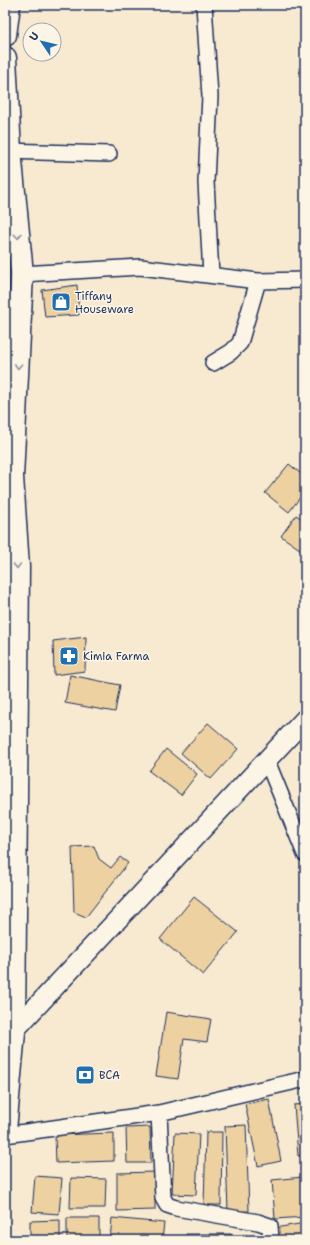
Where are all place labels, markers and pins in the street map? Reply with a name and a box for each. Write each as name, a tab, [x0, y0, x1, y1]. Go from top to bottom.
place label: Tiffany Houseware	[75, 289, 134, 317]
shop icon: Tiffany Houseware	[50, 291, 72, 313]
pharmacy icon: Kimia Farma	[58, 645, 80, 667]
place label: Kimia Farma	[83, 649, 149, 664]
bank icon: BCA	[74, 1064, 96, 1086]
place label: BCA	[99, 1068, 120, 1083]

